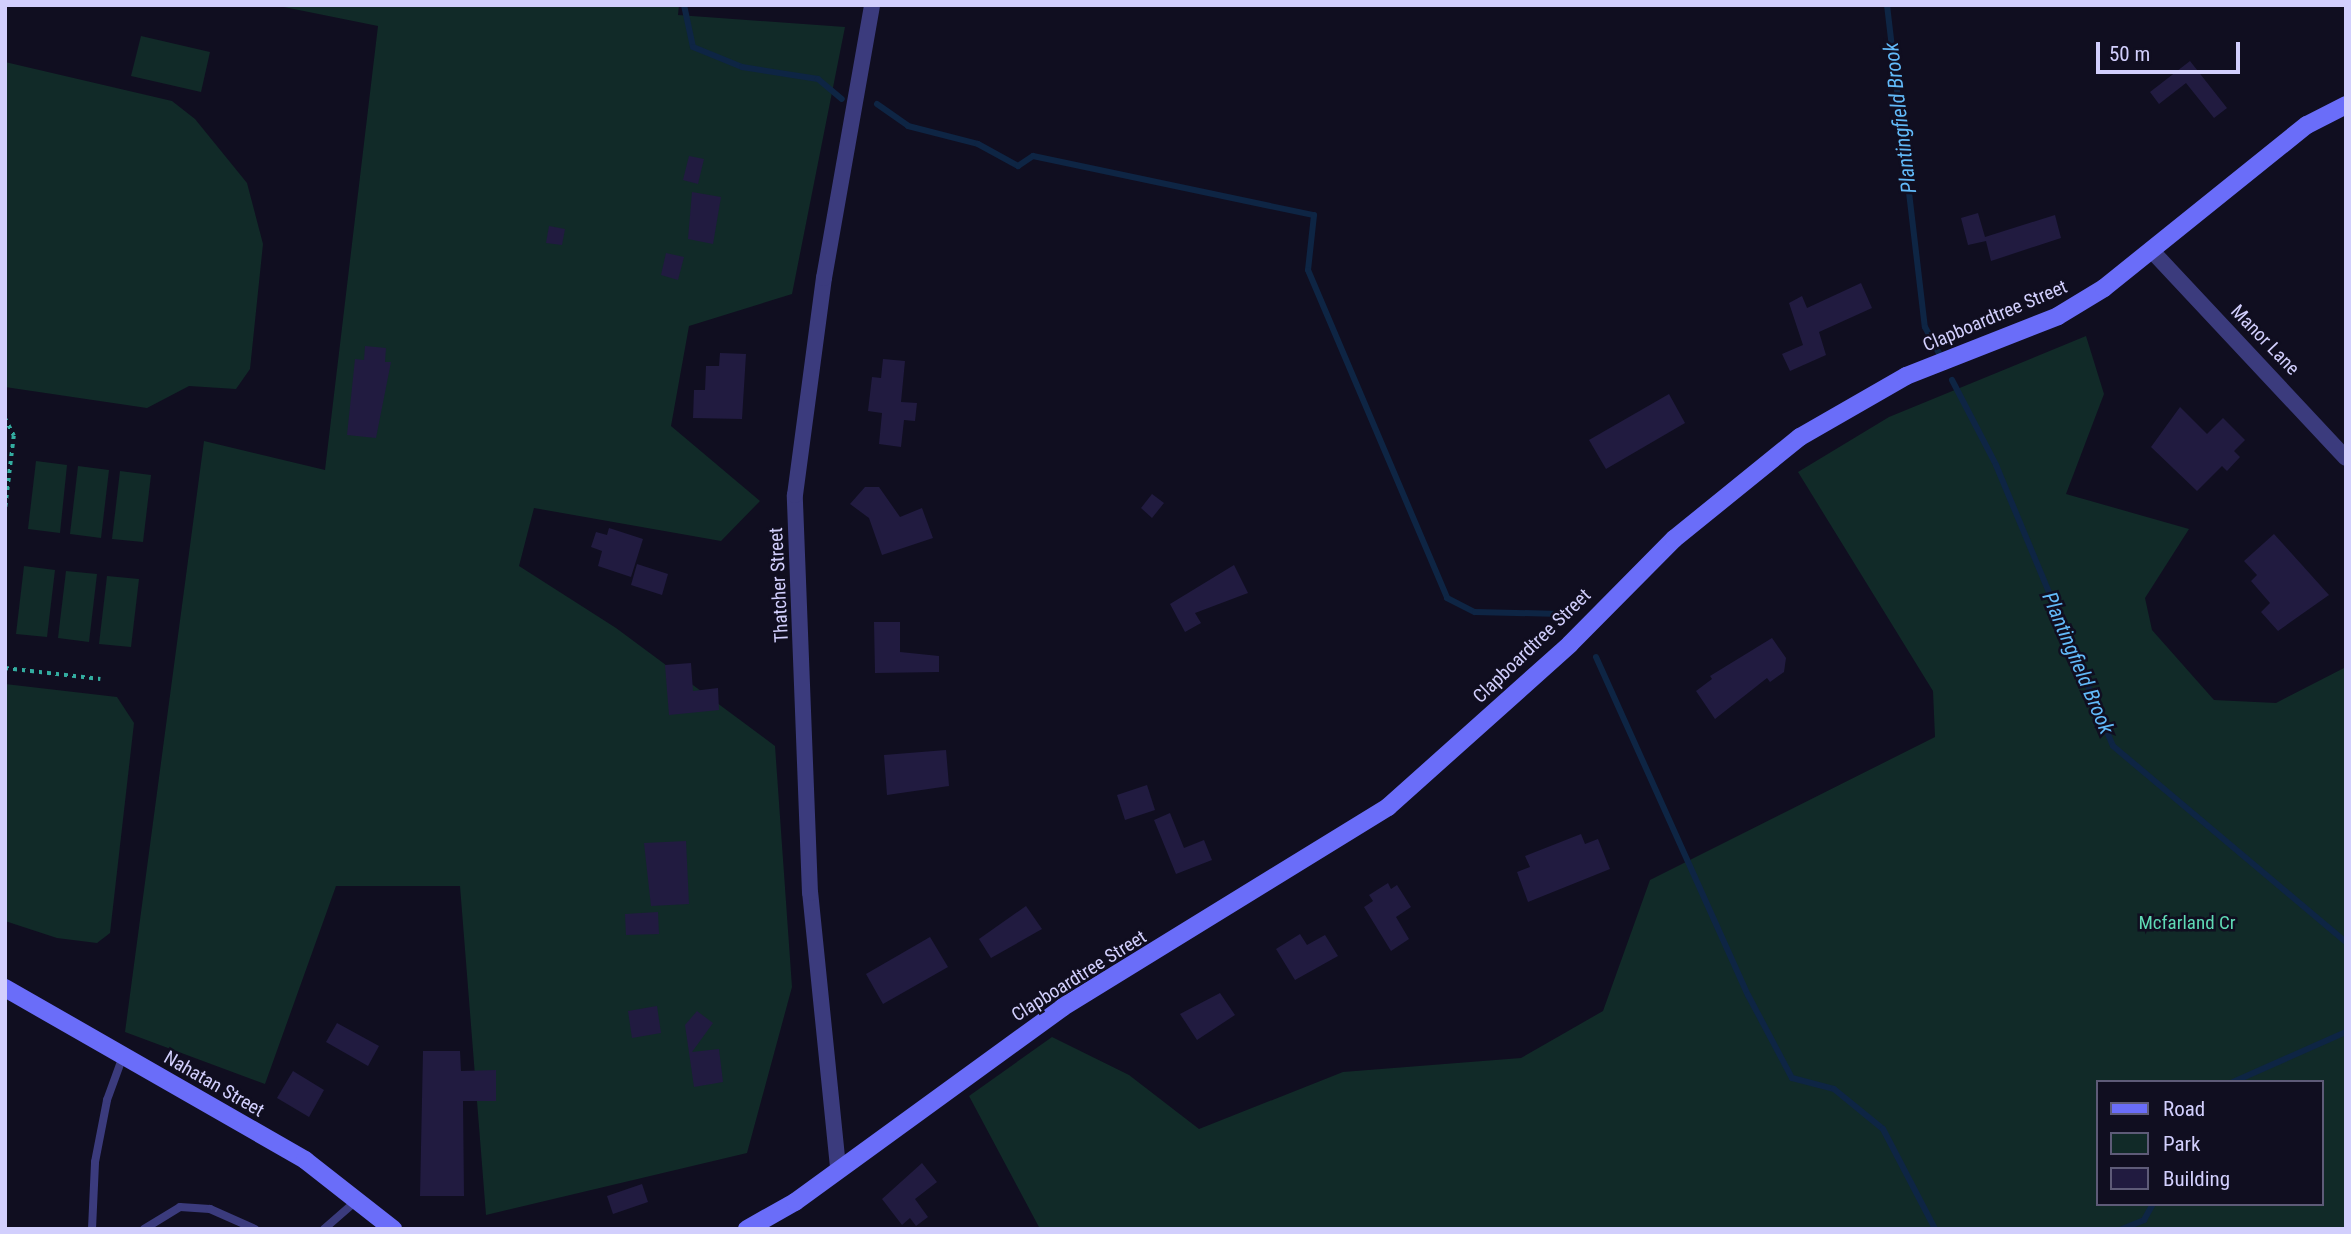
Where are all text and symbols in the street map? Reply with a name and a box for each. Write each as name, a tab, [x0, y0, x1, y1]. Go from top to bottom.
scale bar	[2099, 28, 2242, 72]
water label: Plantingfield Brook	[1878, 41, 1922, 195]
text: 50 m	[2109, 42, 2150, 66]
street label: Clapboardtree Street	[1919, 275, 2071, 357]
street label: Manor Lane	[2226, 300, 2304, 380]
street label: Thatcher Street	[765, 527, 793, 643]
street label: Clapboardtree Street	[1468, 584, 1596, 708]
water label: Plantingfield Brook	[2037, 588, 2119, 738]
park label: Mcfarland Cr	[2138, 912, 2236, 934]
street label: Clapboardtree Street	[1007, 925, 1151, 1027]
street label: Nahatan Street	[160, 1046, 268, 1122]
legend	[2096, 1080, 2323, 1206]
text: Road	[2163, 1097, 2205, 1121]
text: Park	[2163, 1132, 2200, 1156]
text: Building	[2163, 1167, 2230, 1191]

